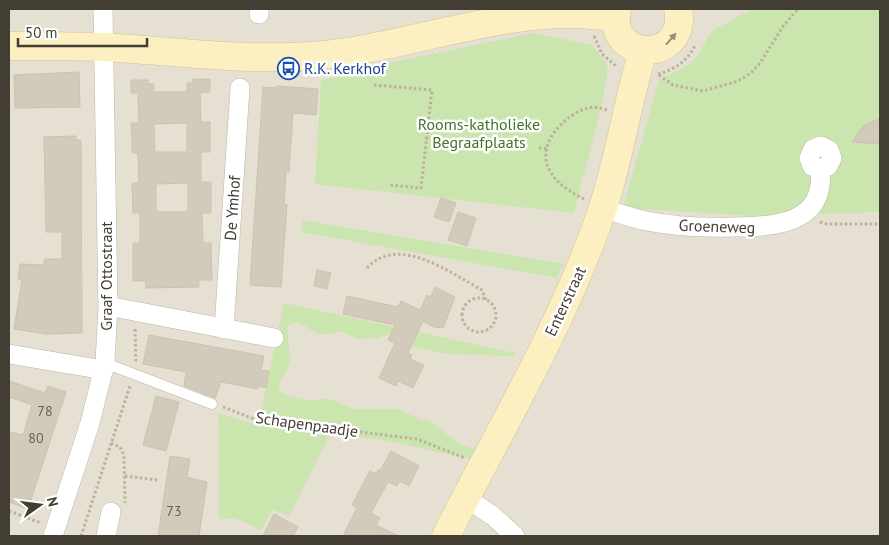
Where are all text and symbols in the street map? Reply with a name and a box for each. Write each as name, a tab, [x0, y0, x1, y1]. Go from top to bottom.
scale bar	[18, 15, 146, 47]
text: 50 m	[25, 23, 58, 42]
one-way arrow	[665, 32, 676, 45]
bus stop icon: R.K. Kerkhof	[276, 56, 300, 80]
place label: R.K. Kerkhof	[304, 58, 387, 78]
park label: Rooms-katholieke Begraafplaats	[418, 114, 540, 152]
street label: De Ymhof	[220, 174, 244, 241]
street label: Groeneweg	[678, 215, 756, 237]
street label: Graaf Ottostraat	[96, 221, 116, 331]
street label: Enterstraat	[540, 262, 590, 339]
house number: 78	[37, 402, 53, 420]
street label: Schapenpaadje	[254, 407, 360, 441]
house number: 80	[28, 429, 44, 447]
north arrow	[15, 480, 65, 530]
text: N	[43, 495, 62, 508]
house number: 73	[166, 502, 182, 520]

